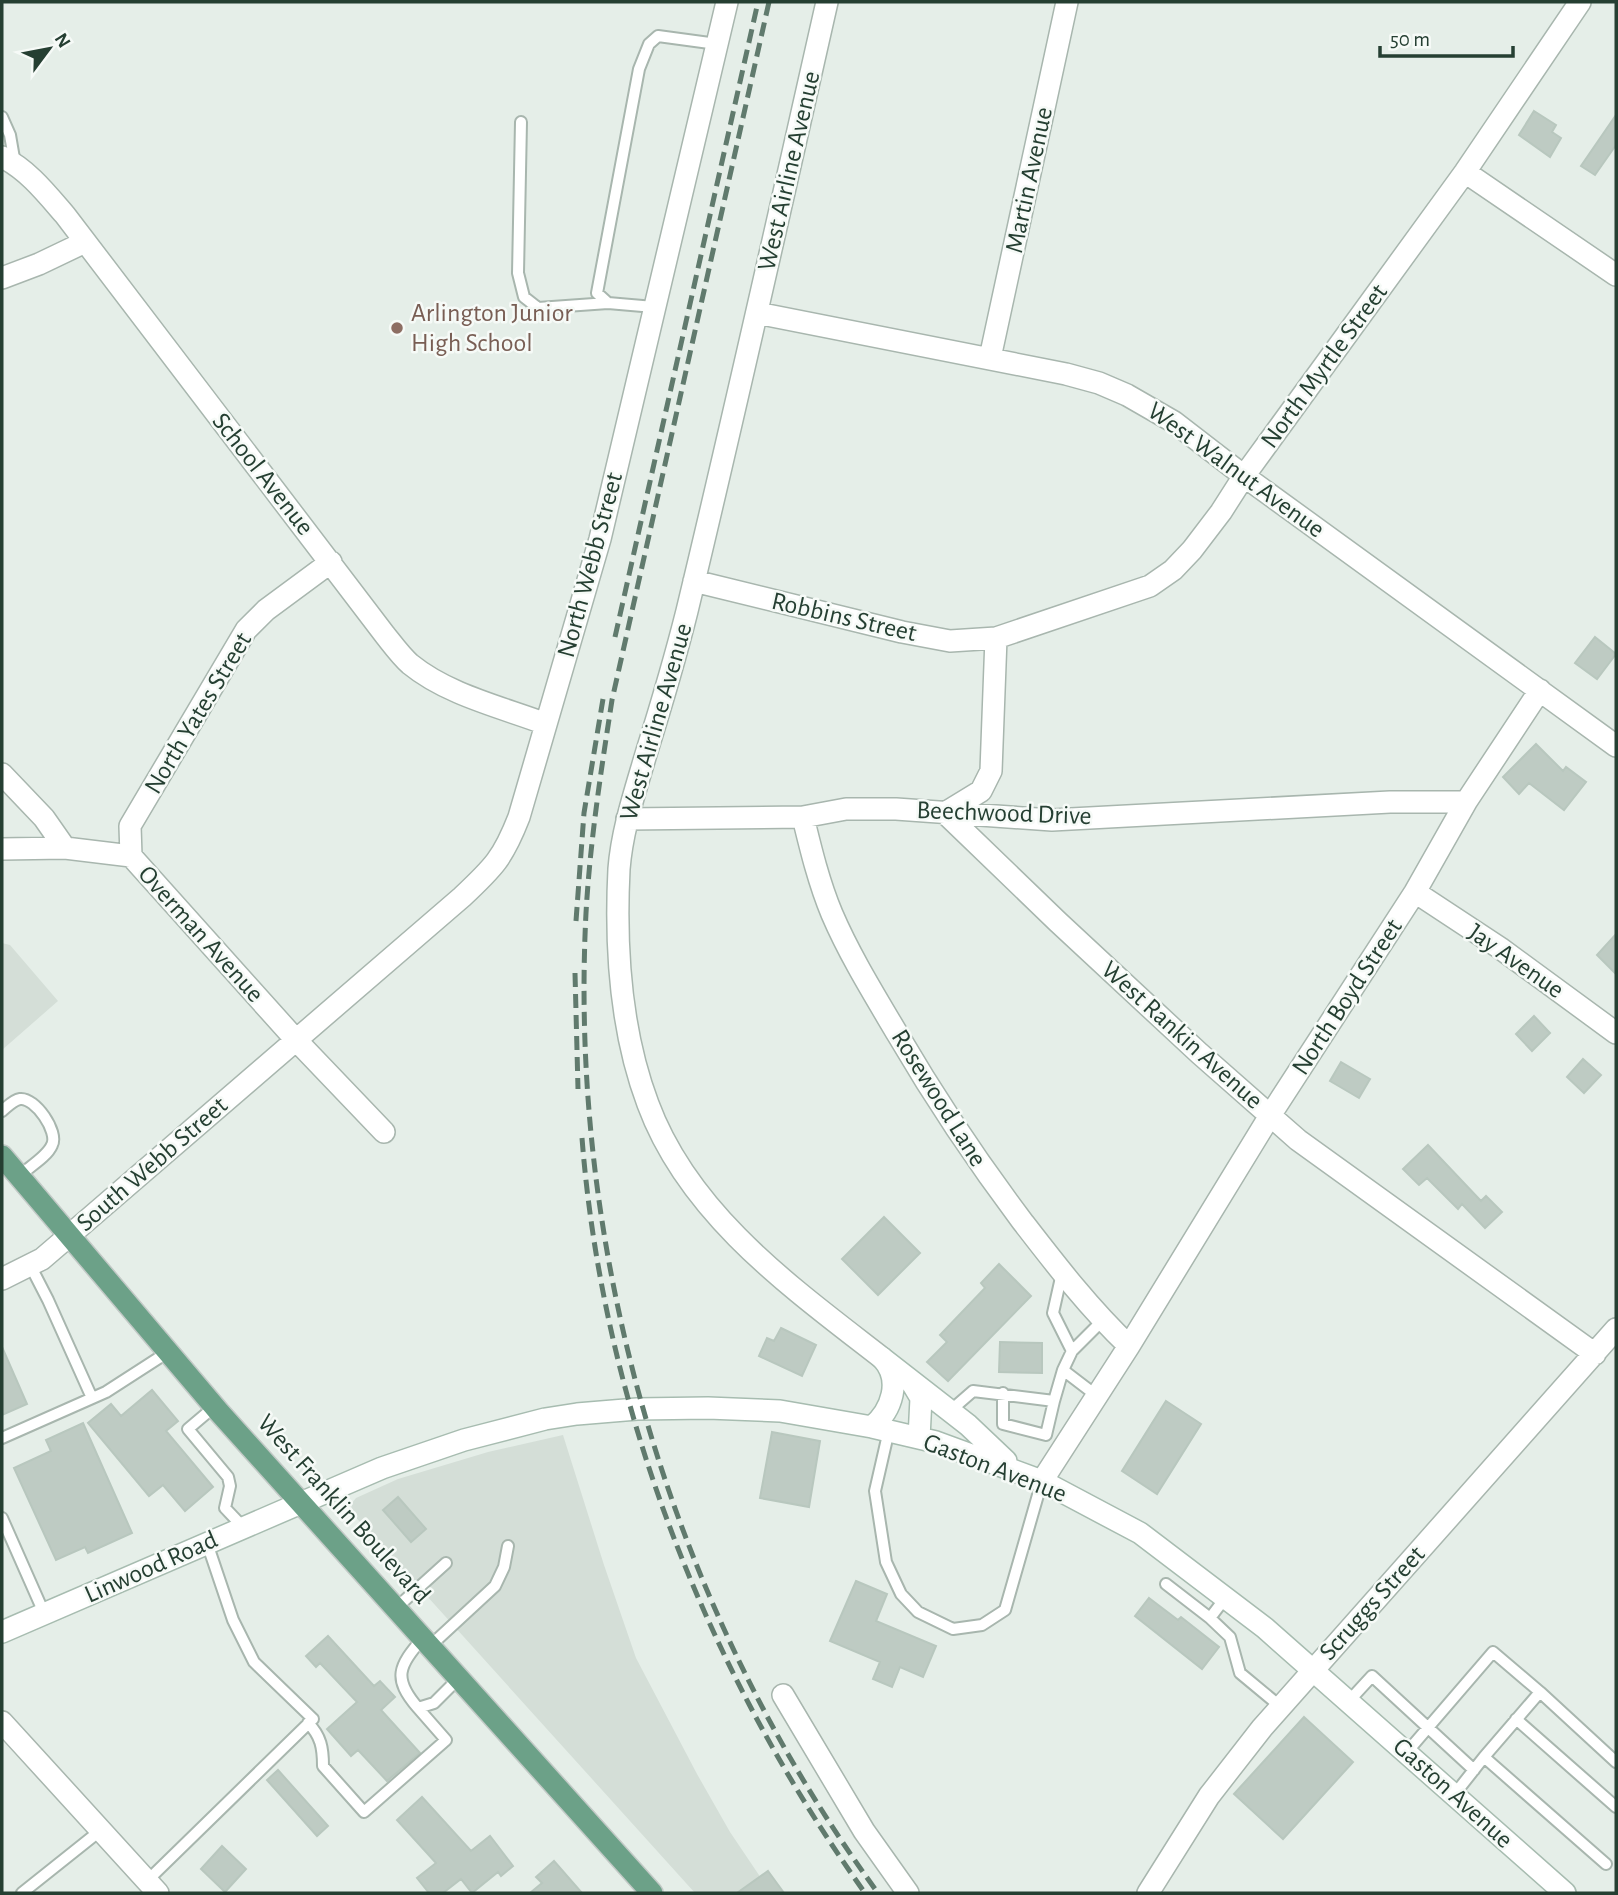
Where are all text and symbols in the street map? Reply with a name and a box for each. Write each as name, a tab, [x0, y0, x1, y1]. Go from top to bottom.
north arrow	[14, 14, 84, 84]
scale bar	[1380, 14, 1513, 58]
text: 50 m	[1390, 29, 1430, 50]
text: N	[51, 30, 74, 51]
street label: West Airline Avenue	[753, 69, 825, 273]
street label: Martin Avenue	[1001, 105, 1057, 255]
street label: North Myrtle Street	[1256, 279, 1392, 453]
place label: Arlington Junior High School	[411, 300, 573, 356]
marker: Arlington Junior High School	[389, 320, 405, 336]
street label: West Walnut Avenue	[1143, 397, 1329, 543]
street label: School Avenue	[207, 408, 319, 540]
street label: North Webb Street	[553, 470, 627, 660]
street label: Robbins Street	[769, 588, 919, 646]
street label: West Airline Avenue	[615, 620, 697, 824]
street label: North Yates Street	[140, 628, 256, 798]
street label: Beechwood Drive	[916, 797, 1092, 829]
street label: Overman Avenue	[133, 861, 269, 1007]
street label: North Boyd Street	[1287, 914, 1407, 1080]
street label: Jay Avenue	[1463, 919, 1569, 1003]
street label: West Rankin Avenue	[1096, 956, 1268, 1114]
street label: Rosewood Lane	[887, 1025, 991, 1171]
street label: South Webb Street	[72, 1092, 232, 1236]
street label: West Franklin Boulevard	[253, 1409, 435, 1609]
street label: Gaston Avenue	[920, 1429, 1070, 1507]
street label: Linwood Road	[81, 1526, 221, 1608]
street label: Scruggs Street	[1314, 1541, 1430, 1665]
street label: Gaston Avenue	[1388, 1733, 1518, 1853]

